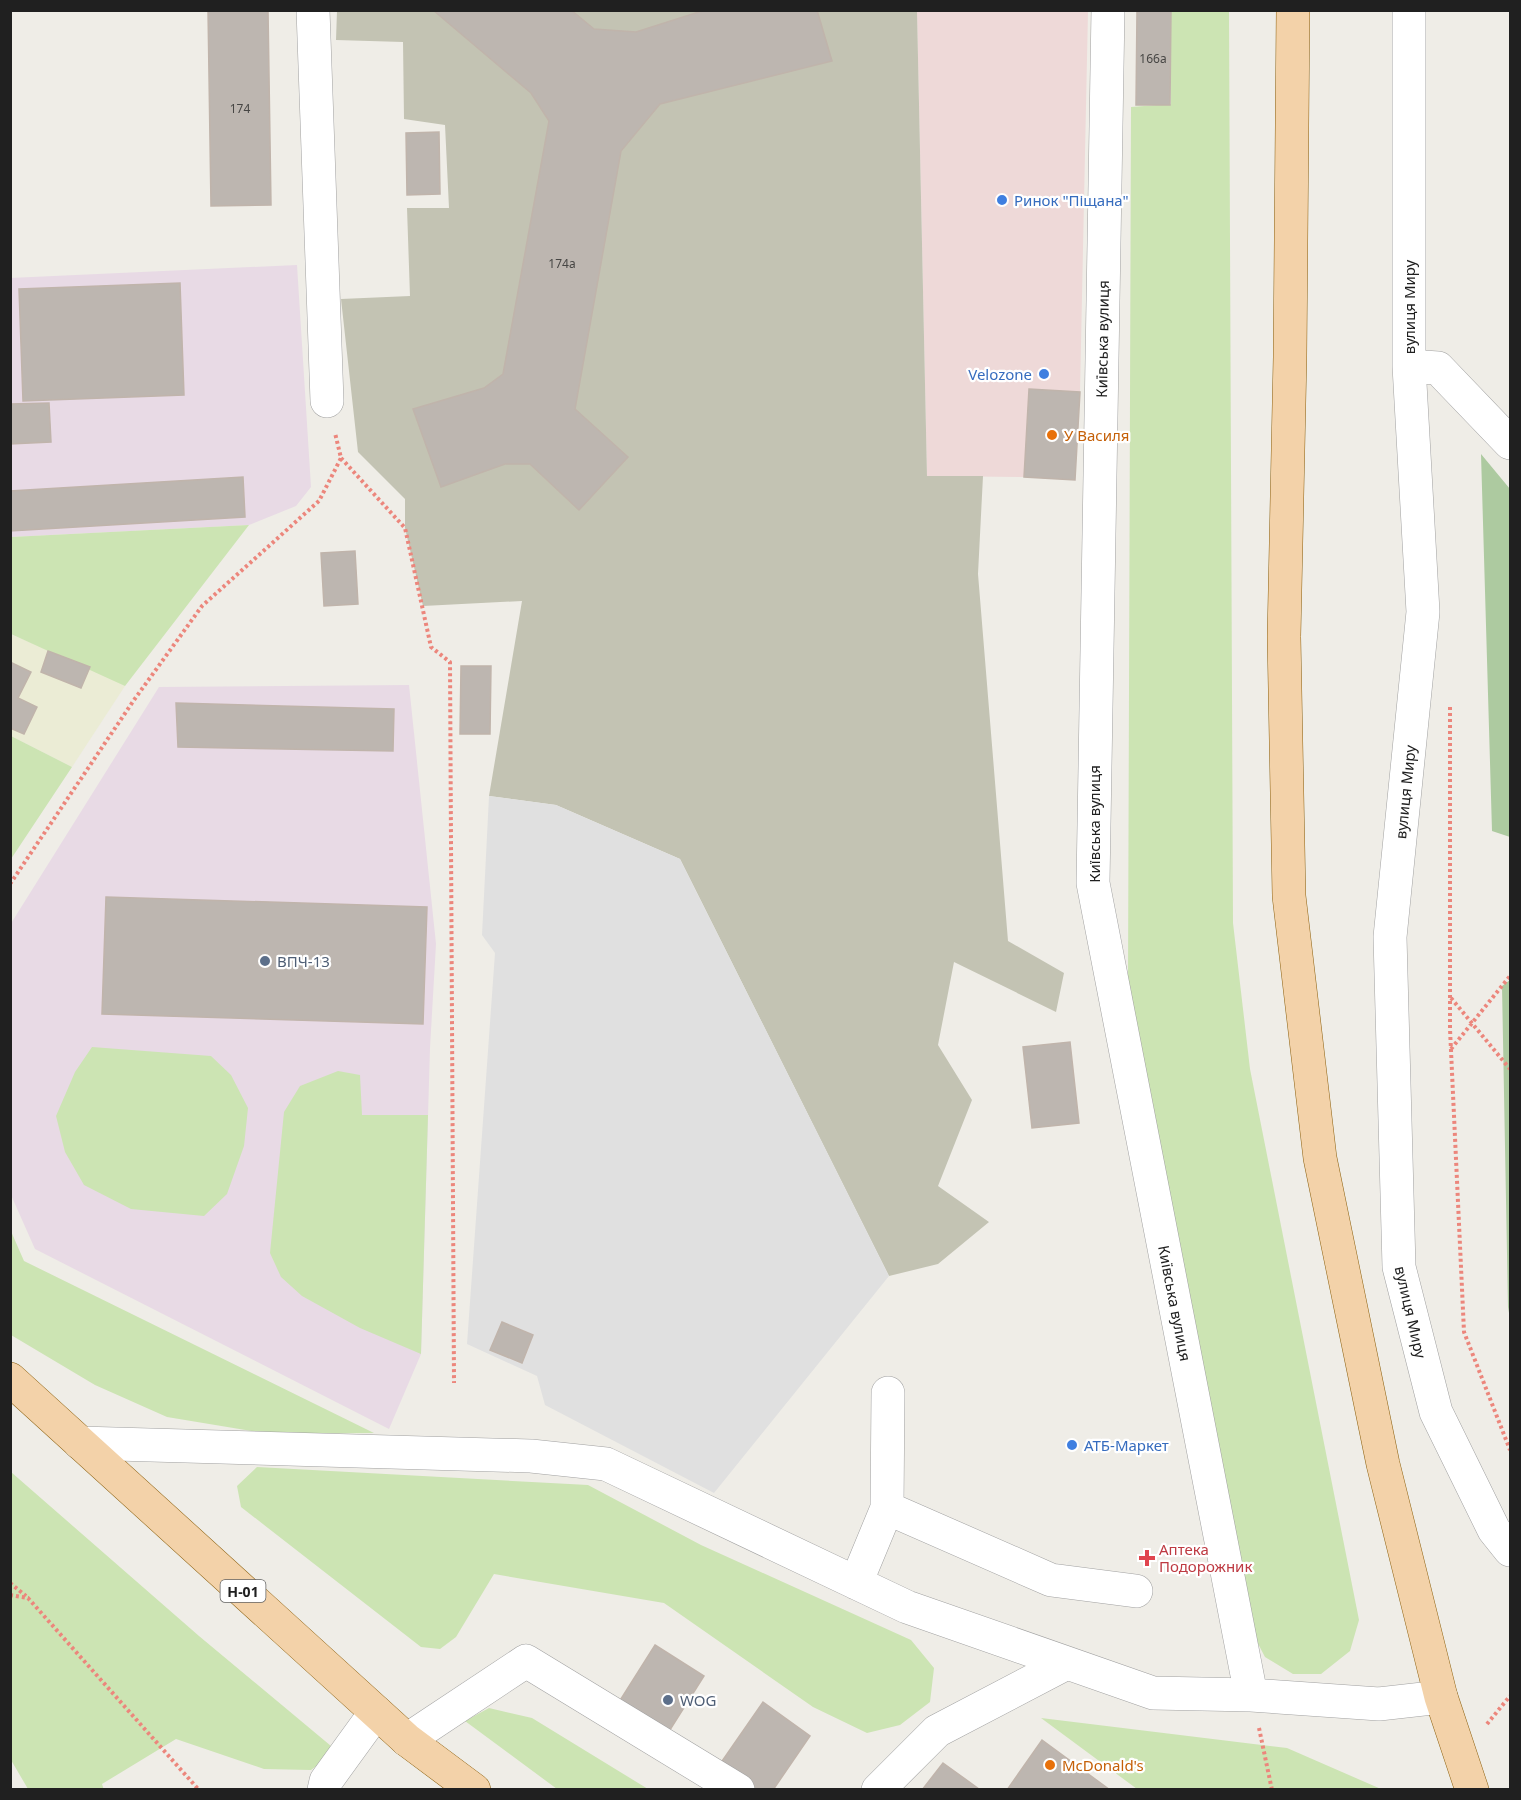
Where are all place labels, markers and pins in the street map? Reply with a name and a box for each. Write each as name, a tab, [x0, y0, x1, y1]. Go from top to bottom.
place label: Ринок "Піщана"	[1014, 190, 1129, 210]
marker: Ринок "Піщана"	[995, 193, 1009, 207]
place label: Velozone	[968, 364, 1032, 384]
marker: Velozone	[1037, 367, 1051, 381]
place label: У Василя	[1064, 425, 1129, 445]
marker: У Василя	[1045, 428, 1059, 442]
place label: ВПЧ-13	[277, 951, 330, 971]
marker: ВПЧ-13	[258, 954, 272, 968]
place label: АТБ-Маркет	[1084, 1435, 1169, 1455]
marker: АТБ-Маркет	[1065, 1438, 1079, 1452]
place label: Аптека Подорожник	[1159, 1539, 1252, 1576]
marker: Аптека Подорожник	[1140, 1551, 1154, 1565]
place label: WOG	[680, 1690, 716, 1710]
marker: WOG	[661, 1693, 675, 1707]
place label: McDonald's	[1062, 1755, 1144, 1775]
marker: McDonald's	[1043, 1758, 1057, 1772]

